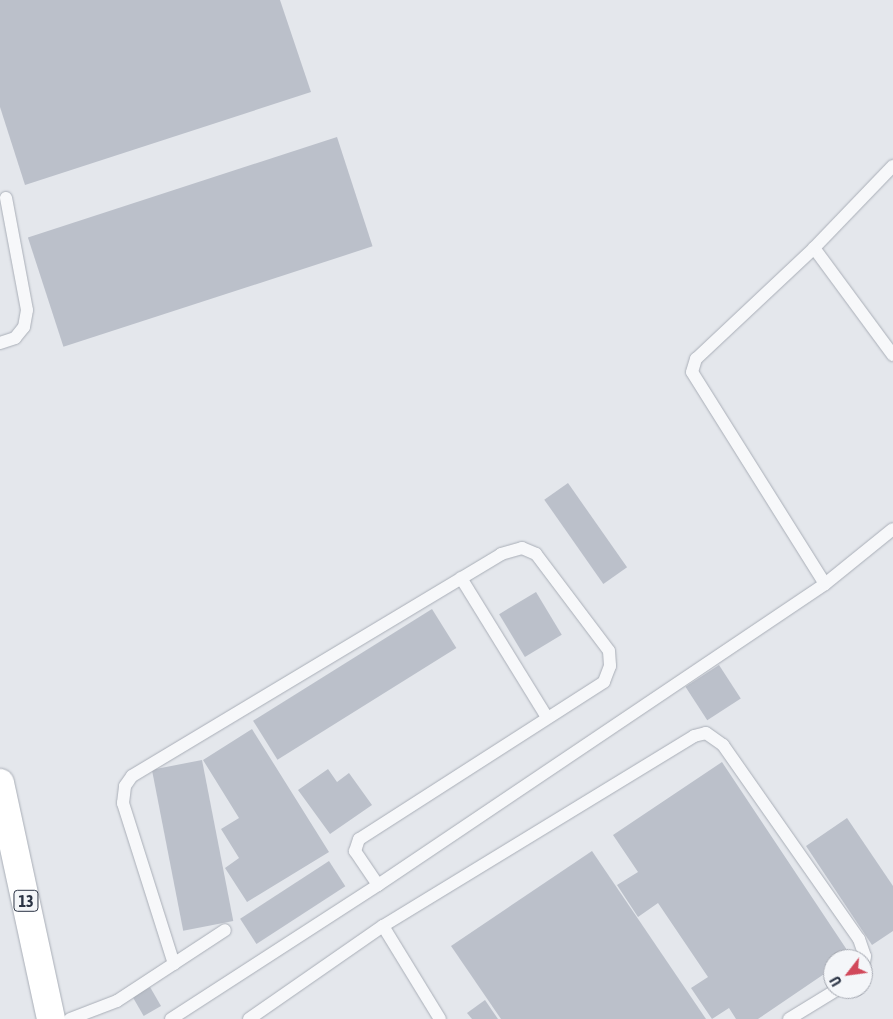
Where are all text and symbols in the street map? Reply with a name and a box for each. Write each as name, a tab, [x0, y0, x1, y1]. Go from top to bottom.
road number: 13	[12, 888, 40, 914]
north arrow	[823, 949, 873, 999]
text: U	[827, 973, 845, 989]

